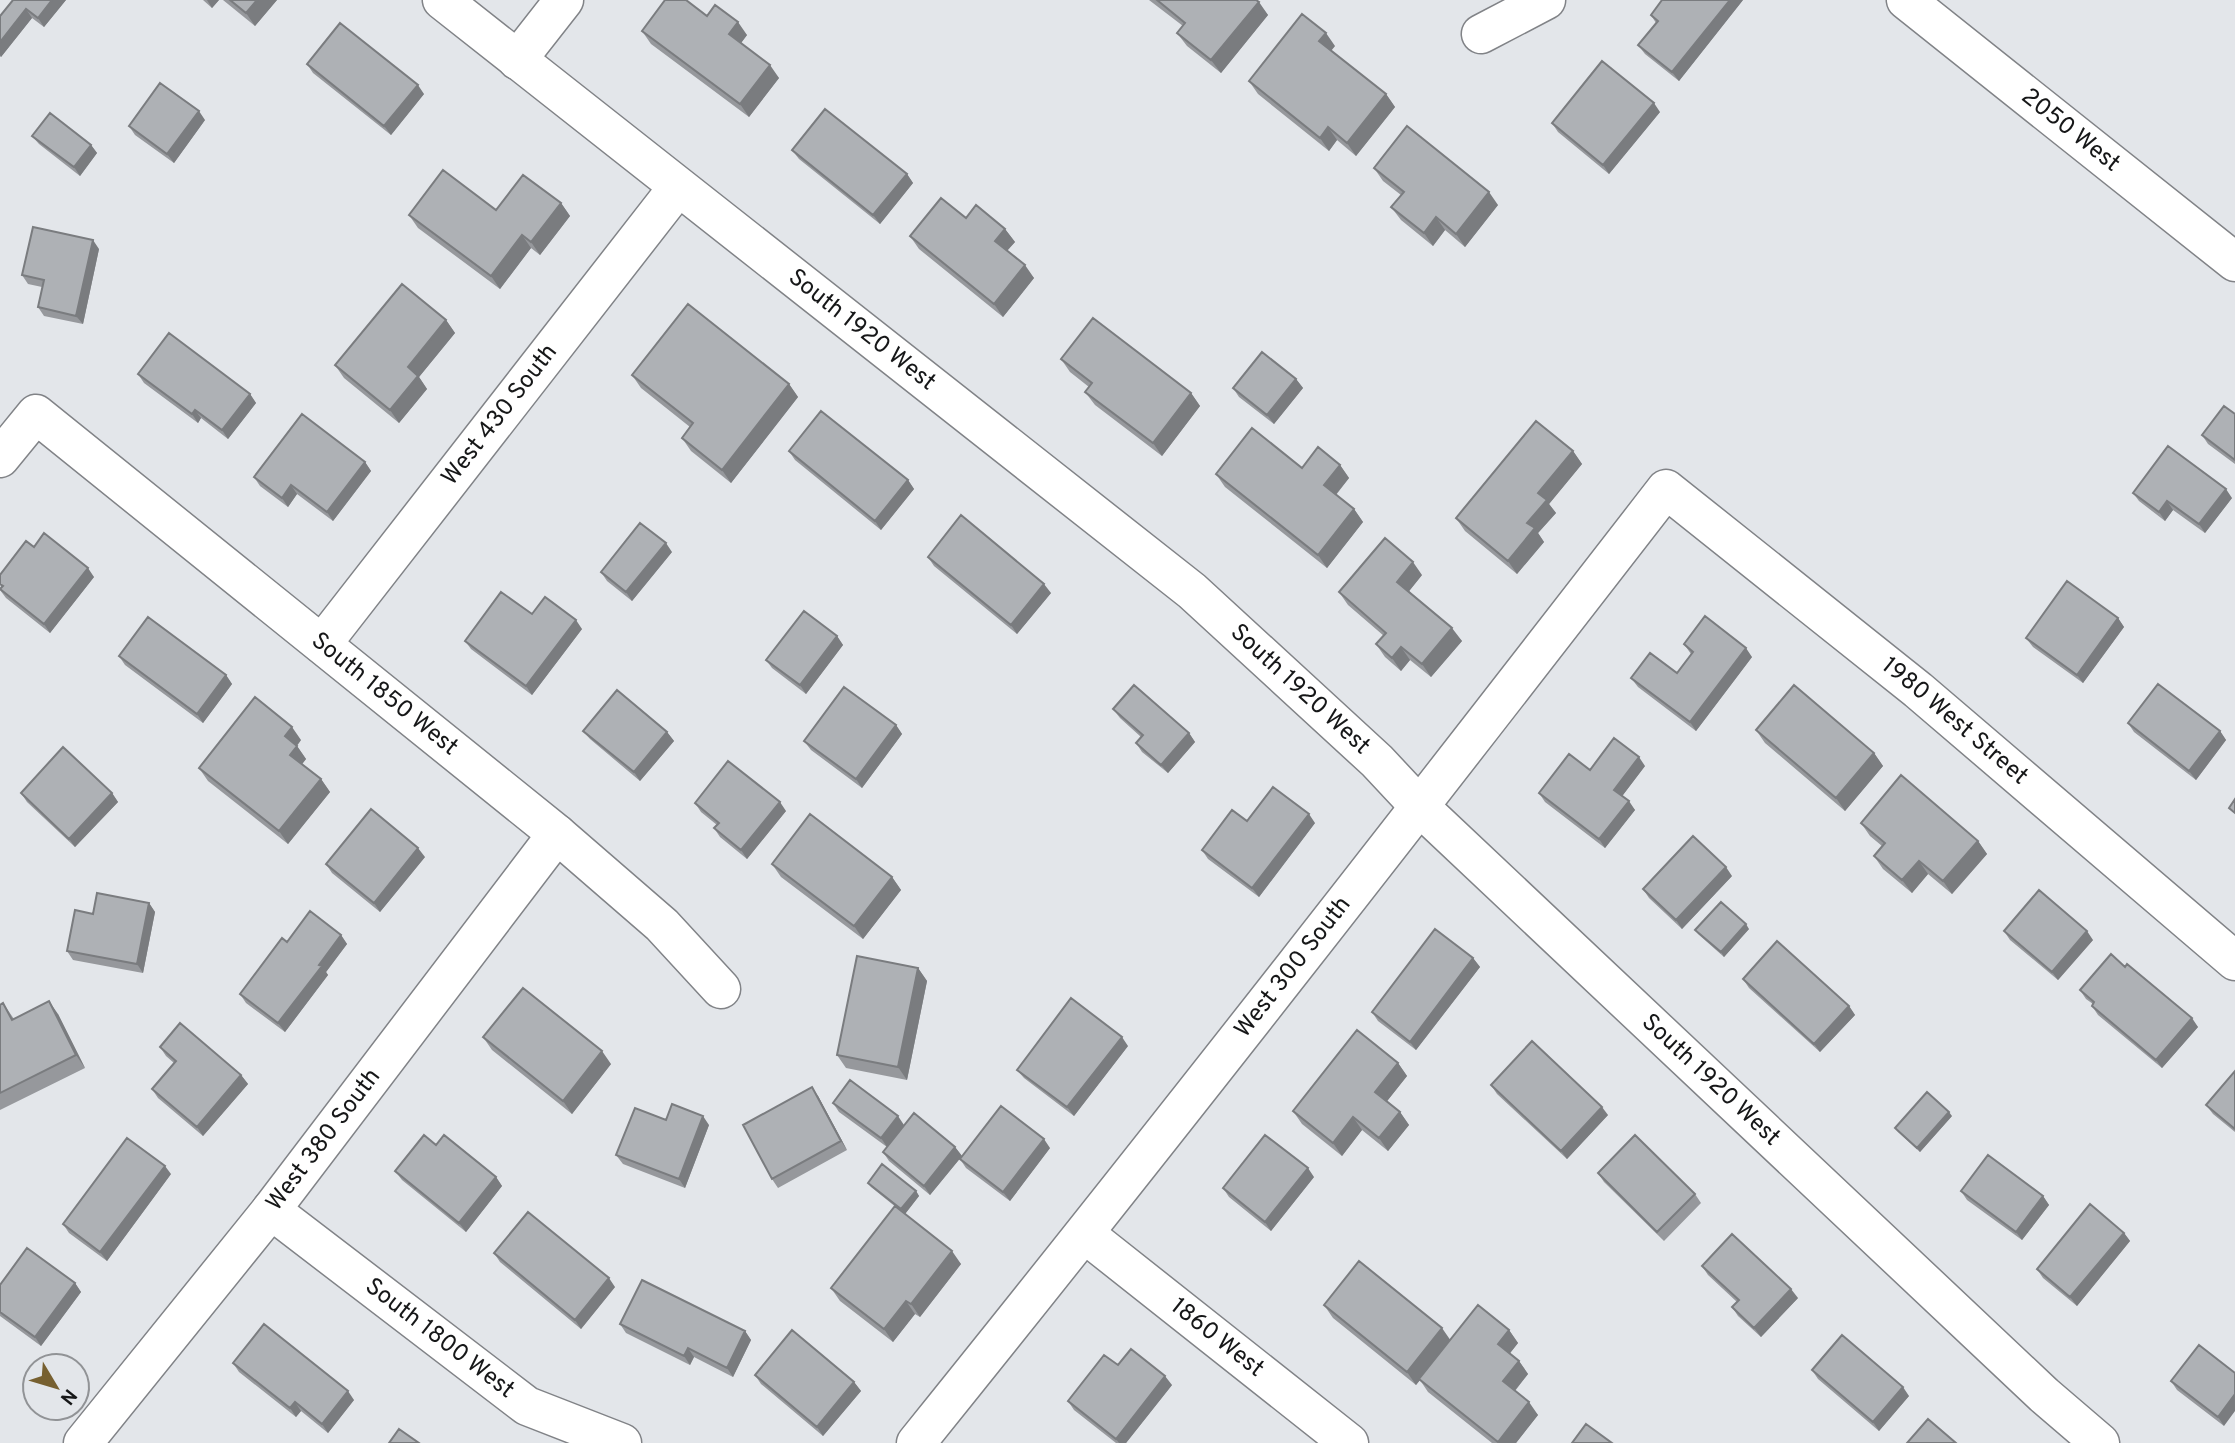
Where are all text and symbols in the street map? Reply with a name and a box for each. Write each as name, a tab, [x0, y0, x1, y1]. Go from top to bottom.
street label: 2050 West	[2015, 82, 2126, 179]
street label: South 1920 West	[782, 263, 941, 398]
street label: West 430 South	[436, 338, 565, 492]
street label: South 1920 West	[1223, 618, 1376, 762]
street label: South 1850 West	[305, 626, 464, 763]
street label: 1980 West Street	[1875, 651, 2034, 792]
street label: West 300 South	[1229, 891, 1358, 1044]
street label: South 1920 West	[1635, 1008, 1786, 1153]
street label: West 380 South	[260, 1063, 388, 1217]
street label: South 1800 West	[359, 1272, 520, 1406]
street label: 1860 West	[1164, 1292, 1270, 1384]
north arrow	[21, 1352, 91, 1422]
text: N	[54, 1383, 81, 1409]

